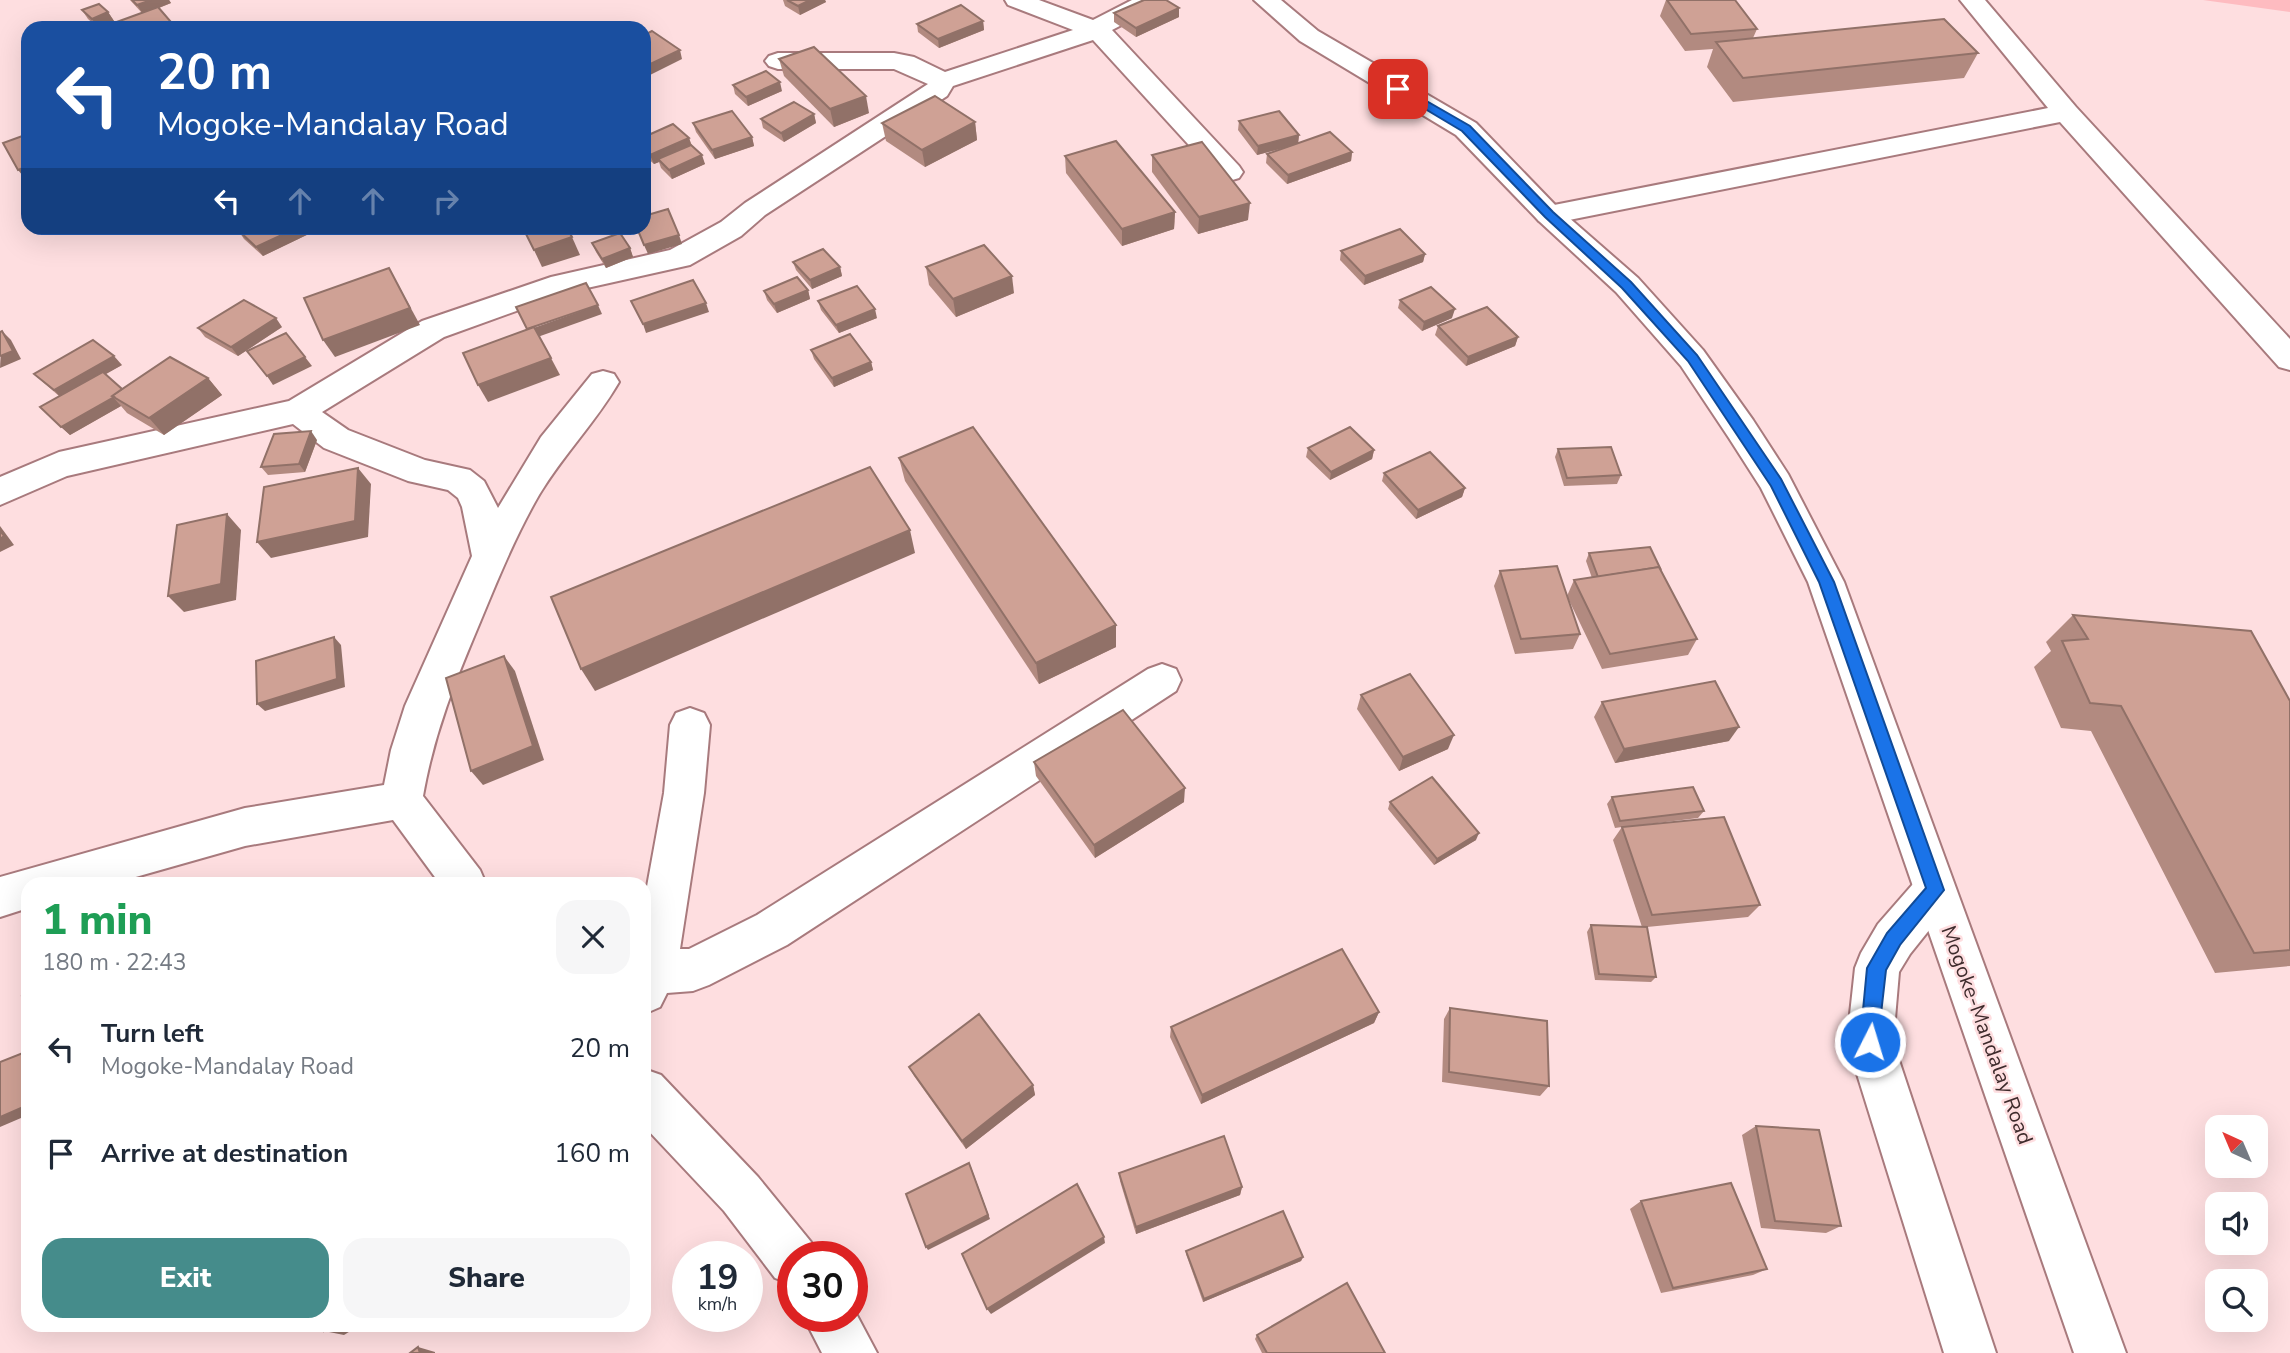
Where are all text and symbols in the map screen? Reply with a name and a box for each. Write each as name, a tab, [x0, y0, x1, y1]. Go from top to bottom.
text: 20 m	[157, 39, 272, 106]
icon: left	[42, 49, 133, 140]
pin	[1368, 59, 1428, 119]
icon: arrive	[1379, 70, 1417, 108]
text: Mogoke-Mandalay Road	[157, 103, 509, 146]
icon: left	[208, 182, 246, 220]
icon: ahead	[281, 182, 319, 220]
icon: ahead	[354, 182, 392, 220]
icon: right	[427, 182, 465, 220]
text: 1 min	[42, 892, 152, 949]
button: close	[556, 900, 630, 974]
street label: Mogoke-Mandalay Road	[1934, 922, 2040, 1148]
text: 180 m · 22:43	[42, 947, 187, 978]
position arrow	[1833, 1005, 1907, 1079]
text: Turn left	[101, 1016, 204, 1051]
icon: left	[42, 1030, 80, 1068]
text: 20 m	[570, 1031, 630, 1066]
text: Mogoke-Mandalay Road	[101, 1051, 354, 1082]
north arrow	[2205, 1115, 2268, 1178]
map controls	[2205, 1115, 2268, 1332]
icon: arrive	[42, 1135, 80, 1173]
text: Arrive at destination	[101, 1136, 348, 1171]
text: 160 m	[554, 1136, 630, 1171]
button: sound	[2205, 1192, 2268, 1255]
button: Exit	[42, 1238, 329, 1318]
button: Share	[343, 1238, 630, 1318]
speed limit sign: 30	[777, 1241, 868, 1332]
text: 19	[696, 1254, 739, 1301]
button: search	[2205, 1269, 2268, 1332]
text: km/h	[698, 1292, 737, 1316]

